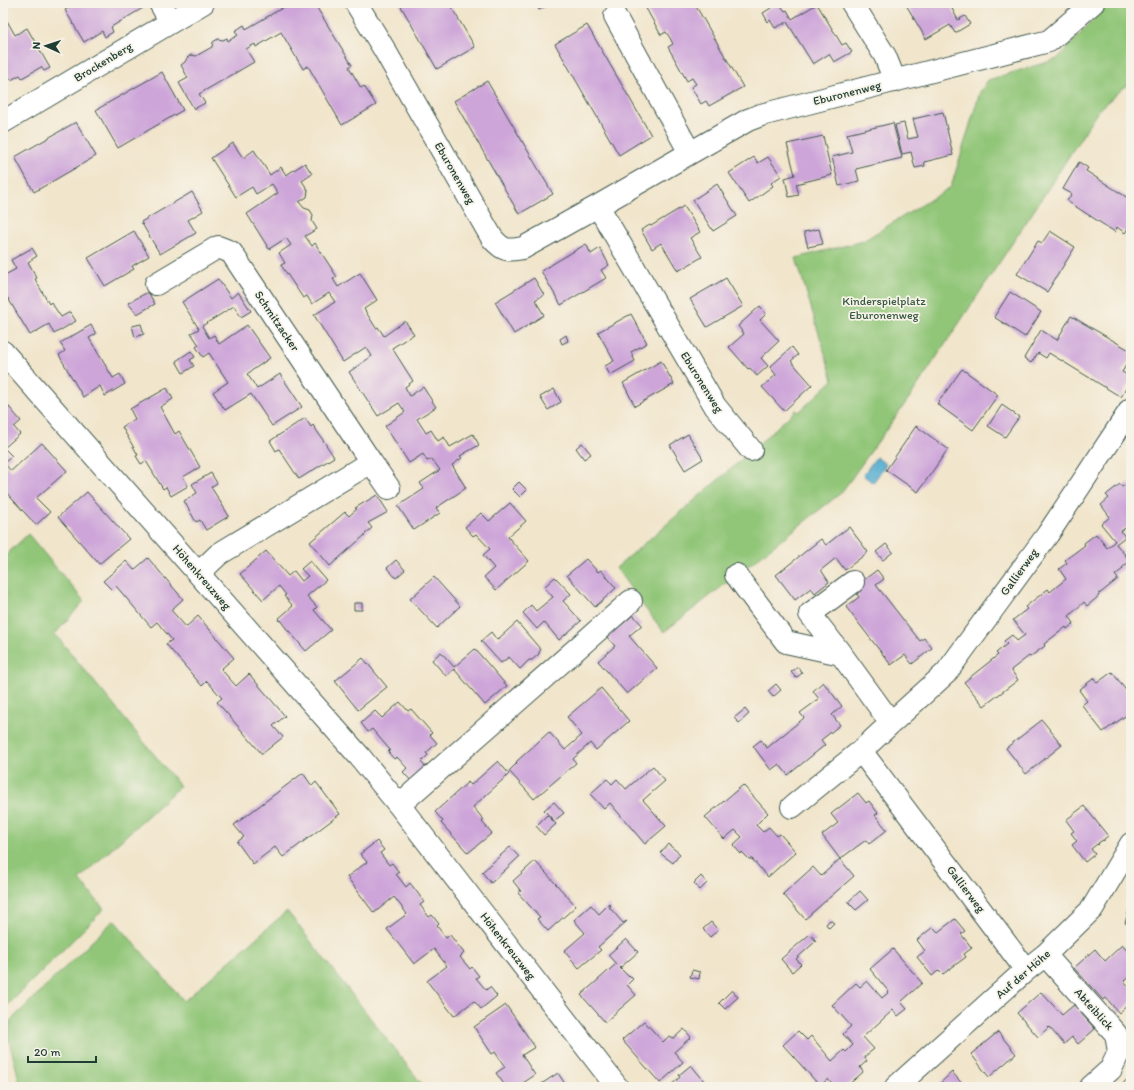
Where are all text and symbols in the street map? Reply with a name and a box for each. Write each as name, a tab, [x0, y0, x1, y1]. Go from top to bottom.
north arrow	[26, 26, 66, 66]
street label: Brockenberg	[71, 39, 136, 85]
text: N	[30, 41, 43, 50]
street label: Eburonenweg	[812, 78, 883, 108]
street label: Eburonenweg	[432, 139, 479, 207]
street label: Schmitzacker	[252, 288, 303, 354]
park label: Kinderspielplatz Eburonenweg	[842, 294, 926, 322]
street label: Eburonenweg	[678, 349, 727, 416]
street label: Höhenkreuzweg	[170, 542, 235, 613]
street label: Gallierweg	[997, 545, 1041, 598]
street label: Gallierweg	[944, 863, 989, 916]
street label: Höhenkreuzweg	[477, 909, 539, 983]
street label: Auf der Höhe	[993, 946, 1053, 1001]
street label: Abteiblick	[1072, 985, 1117, 1033]
scale bar	[28, 1038, 96, 1064]
text: 20 m	[34, 1045, 61, 1059]

